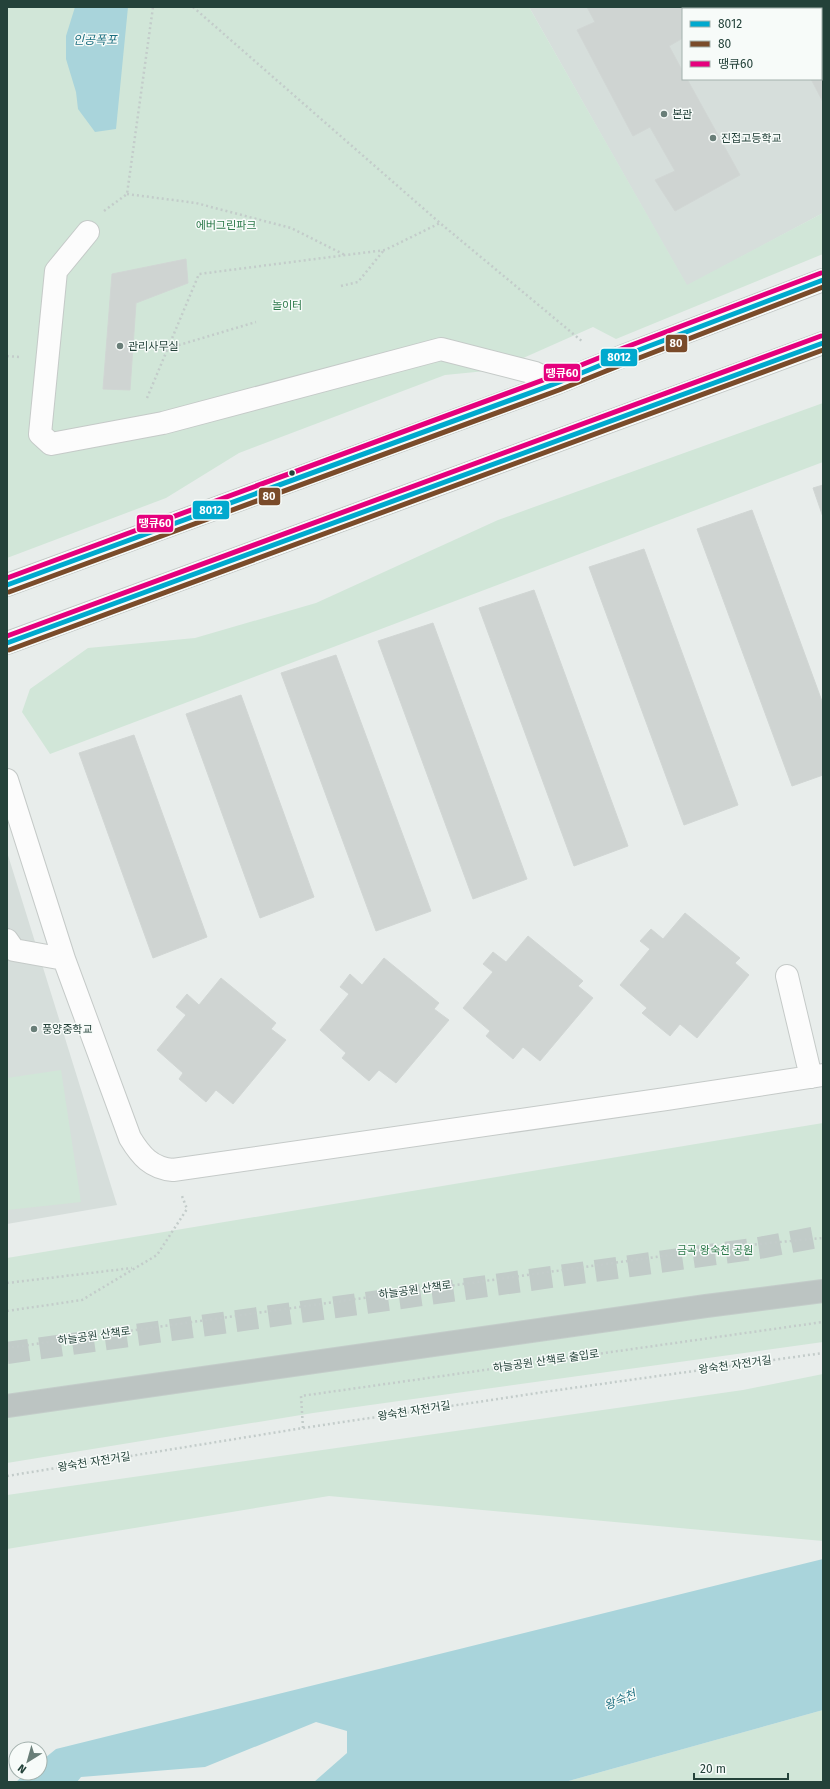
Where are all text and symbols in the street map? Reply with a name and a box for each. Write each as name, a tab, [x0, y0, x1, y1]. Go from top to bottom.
legend	[682, 8, 822, 80]
text: 8012	[718, 17, 742, 31]
water label: 인공폭포	[73, 33, 118, 47]
text: 80	[718, 37, 732, 51]
text: 땡큐60	[718, 57, 753, 71]
place label: 본관	[672, 108, 692, 121]
marker: 본관	[659, 109, 669, 119]
place label: 진접고등학교	[721, 132, 782, 145]
marker: 진접고등학교	[708, 133, 718, 143]
park label: 에버그린파크	[196, 219, 256, 232]
park label: 놀이터	[272, 299, 302, 312]
line badge: 80	[665, 334, 688, 353]
text: 80	[670, 337, 683, 350]
place label: 관리사무실	[128, 340, 179, 353]
marker: 관리사무실	[115, 341, 125, 351]
line badge: 8012	[600, 348, 638, 367]
text: 8012	[607, 351, 631, 364]
line badge: 땡큐60	[543, 363, 581, 382]
text: 땡큐60	[546, 367, 579, 380]
unlabelled marker	[287, 468, 297, 478]
line badge: 80	[258, 487, 281, 506]
text: 80	[263, 490, 276, 503]
line badge: 8012	[192, 500, 230, 520]
text: 8012	[199, 504, 223, 517]
line badge: 땡큐60	[136, 514, 174, 533]
text: 땡큐60	[139, 517, 172, 530]
place label: 풍양중학교	[42, 1023, 93, 1036]
marker: 풍양중학교	[29, 1024, 39, 1034]
park label: 금곡 왕숙천 공원	[677, 1244, 753, 1257]
street label: 하늘공원 산책로	[378, 1278, 452, 1302]
street label: 하늘공원 산책로	[57, 1324, 131, 1348]
street label: 하늘공원 산책로 출입로	[492, 1347, 600, 1375]
street label: 왕숙천 자전거길	[698, 1353, 772, 1377]
street label: 왕숙천 자전거길	[377, 1399, 451, 1423]
street label: 왕숙천 자전거길	[57, 1450, 131, 1474]
water label: 왕숙천	[602, 1687, 640, 1713]
north arrow	[8, 1741, 48, 1781]
scale bar	[694, 1755, 788, 1781]
text: N	[15, 1761, 29, 1776]
text: 20 m	[700, 1762, 726, 1776]

